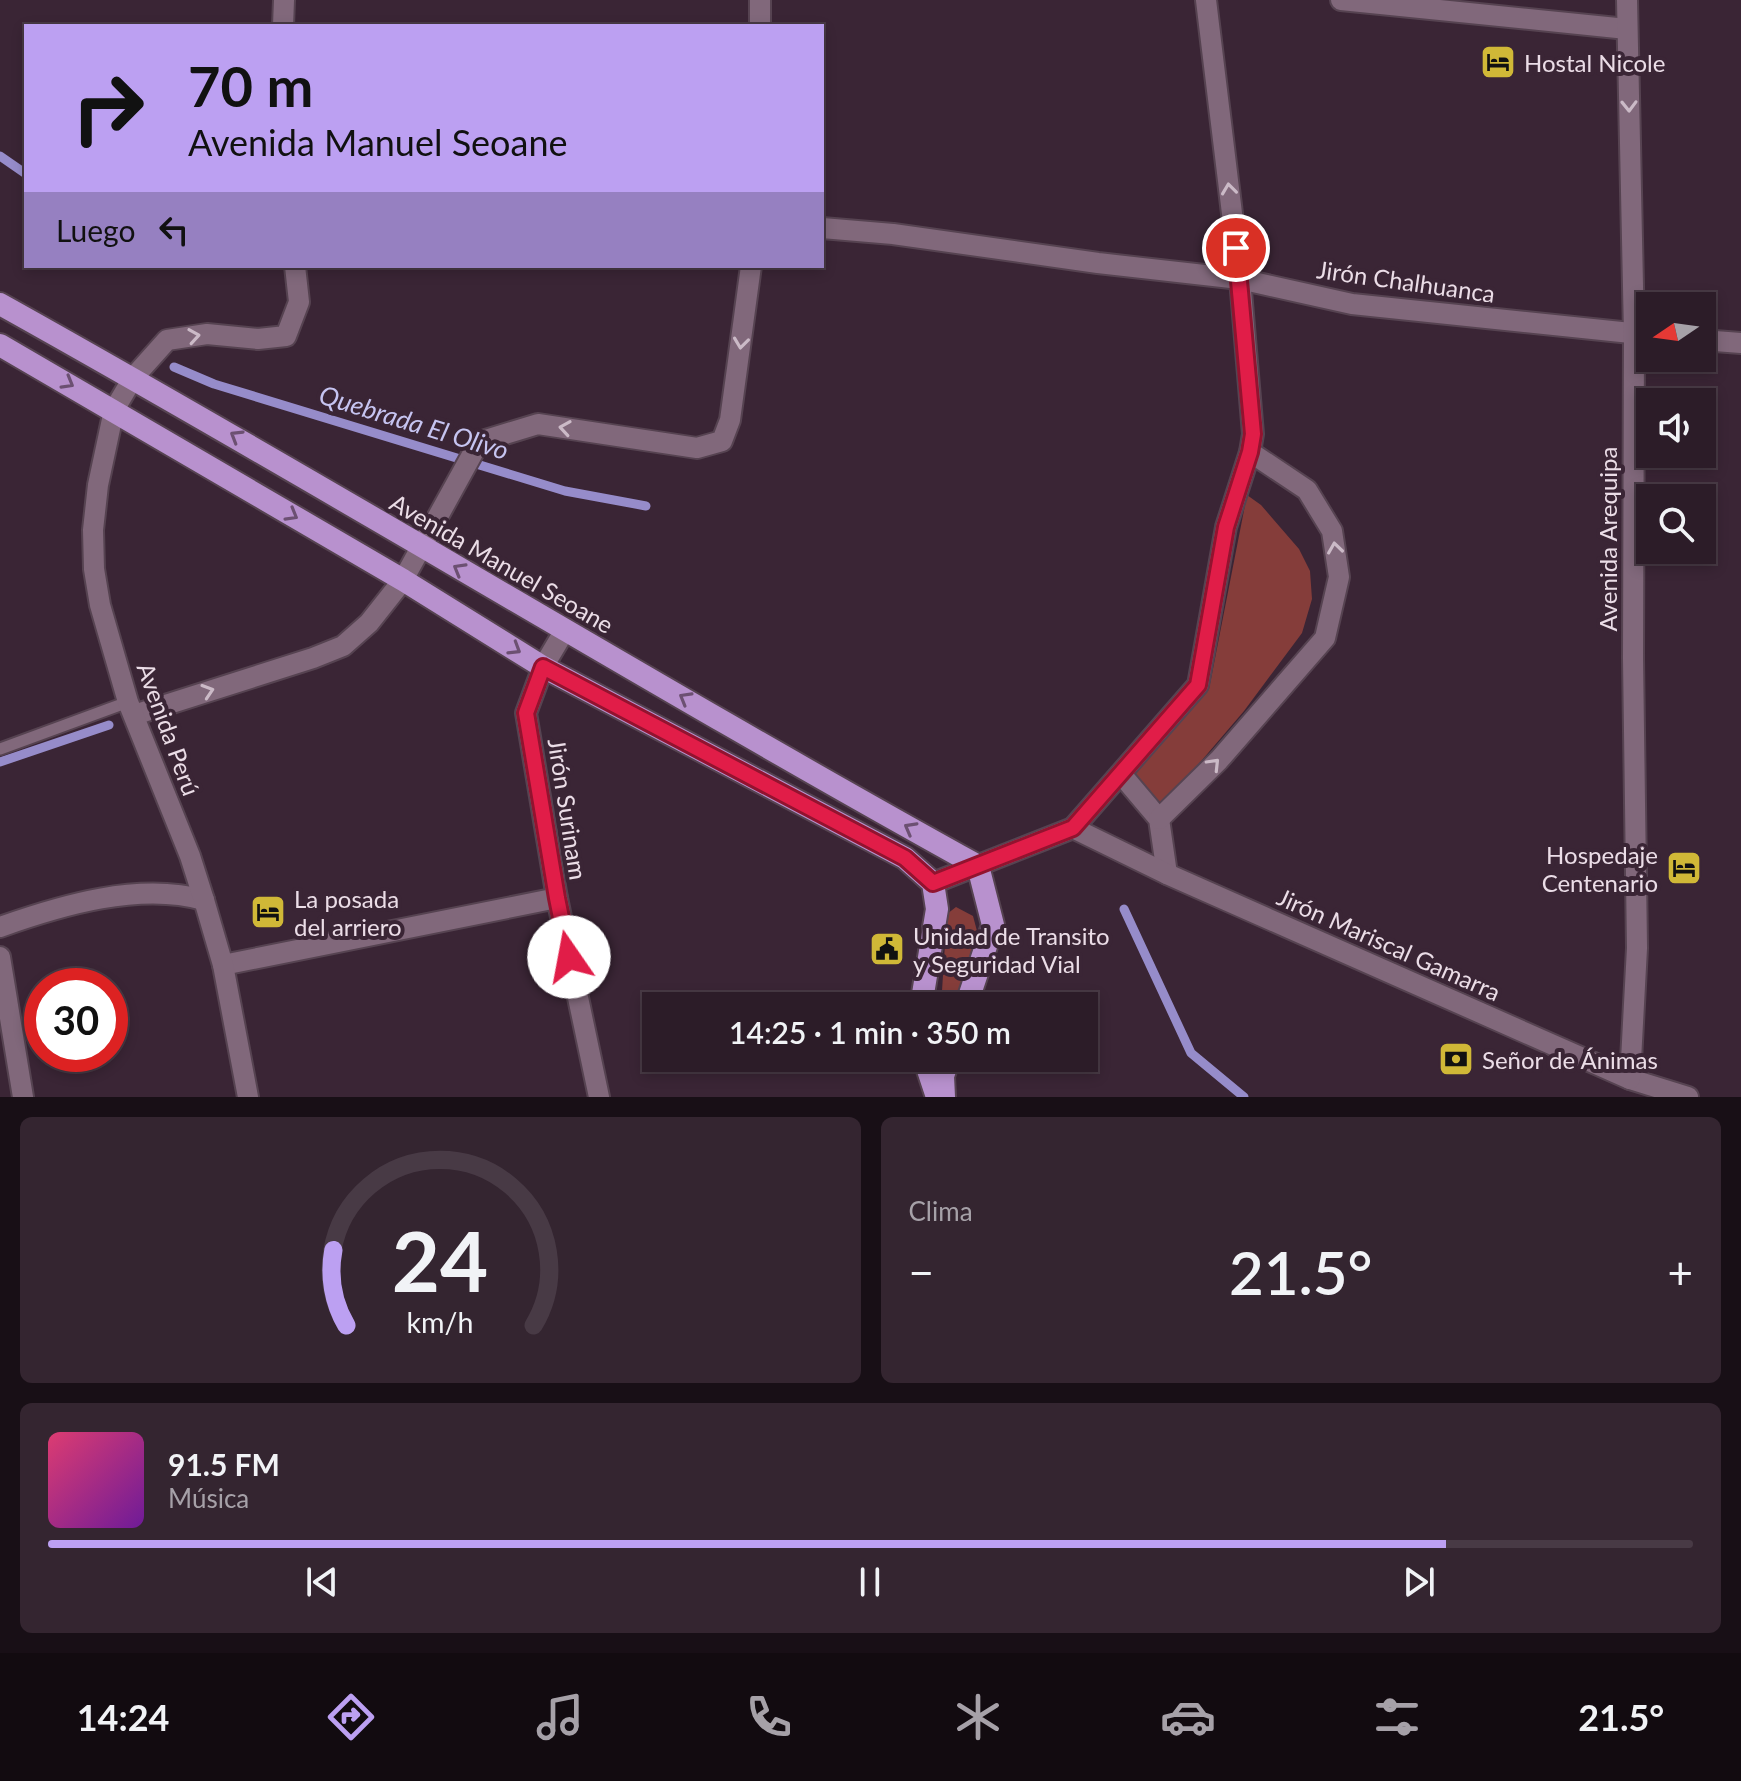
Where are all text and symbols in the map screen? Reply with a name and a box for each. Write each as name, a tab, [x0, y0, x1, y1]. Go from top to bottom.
hotel icon: Hostal Nicole	[1479, 43, 1517, 81]
place label: Hostal Nicole	[1524, 48, 1665, 77]
text: 70 m	[188, 52, 313, 119]
icon: right	[56, 56, 160, 160]
one-way arrow	[1620, 100, 1637, 113]
text: Avenida Manuel Seoane	[188, 120, 568, 164]
one-way arrow	[1220, 182, 1237, 195]
icon: left	[152, 208, 196, 252]
text: Luego	[56, 212, 136, 248]
pin	[1202, 214, 1270, 282]
icon: arrive	[1214, 226, 1258, 270]
street label: Jirón Chalhuanca	[1315, 254, 1497, 308]
north arrow	[1636, 292, 1716, 372]
map controls	[1636, 292, 1716, 564]
one-way arrow	[187, 328, 201, 345]
one-way arrow	[733, 336, 750, 350]
one-way arrow	[59, 373, 74, 389]
water label: Quebrada El Olivo	[315, 378, 513, 466]
button: sound	[1636, 388, 1716, 468]
one-way arrow	[558, 420, 572, 437]
one-way arrow	[230, 430, 245, 446]
street label: Avenida Arequipa	[1593, 447, 1622, 631]
button: search	[1636, 484, 1716, 564]
street label: Avenida Manuel Seoane	[385, 487, 619, 639]
one-way arrow	[283, 505, 298, 521]
one-way arrow	[1327, 541, 1344, 554]
one-way arrow	[453, 563, 468, 579]
one-way arrow	[506, 639, 521, 655]
street label: Avenida Perú	[132, 659, 206, 799]
one-way arrow	[201, 684, 214, 700]
one-way arrow	[679, 692, 694, 708]
street label: Jirón Surinam	[543, 736, 593, 882]
one-way arrow	[1205, 759, 1220, 773]
one-way arrow	[904, 822, 919, 838]
place label: Hospedaje Centenario	[1542, 840, 1658, 897]
hotel icon: Hospedaje Centenario	[1665, 849, 1703, 887]
street label: Jirón Mariscal Gamarra	[1273, 882, 1505, 1006]
place label: La posada del arriero	[294, 884, 402, 941]
hotel icon: La posada del arriero	[249, 893, 287, 931]
position arrow	[527, 915, 611, 999]
place label: Unidad de Transito y Seguridad Vial	[913, 921, 1110, 978]
public building icon: Unidad de Transito y Seguridad Vial	[868, 930, 906, 968]
speed limit sign: 30	[24, 968, 128, 1072]
text: 14:25 · 1 min · 350 m	[729, 1014, 1011, 1050]
bank icon: Señor de Ánimas	[1437, 1040, 1475, 1078]
place label: Señor de Ánimas	[1482, 1045, 1658, 1074]
text: Clima	[909, 1195, 973, 1227]
text: 24	[392, 1210, 489, 1310]
text: 21.5°	[1229, 1236, 1373, 1308]
text: −	[909, 1246, 934, 1298]
text: +	[1667, 1246, 1693, 1298]
text: km/h	[407, 1305, 474, 1339]
text: 91.5 FM	[168, 1446, 280, 1482]
text: Música	[168, 1482, 249, 1514]
icon: previous	[300, 1560, 344, 1604]
icon: pause	[848, 1560, 892, 1604]
icon: next	[1397, 1560, 1441, 1604]
icon: directions	[323, 1689, 379, 1745]
icon: music	[532, 1689, 588, 1745]
icon: phone	[741, 1689, 797, 1745]
icon: climate	[950, 1689, 1006, 1745]
icon: car	[1160, 1689, 1216, 1745]
icon: filters	[1369, 1689, 1425, 1745]
text: 14:24	[77, 1695, 169, 1739]
text: 21.5°	[1578, 1695, 1664, 1739]

